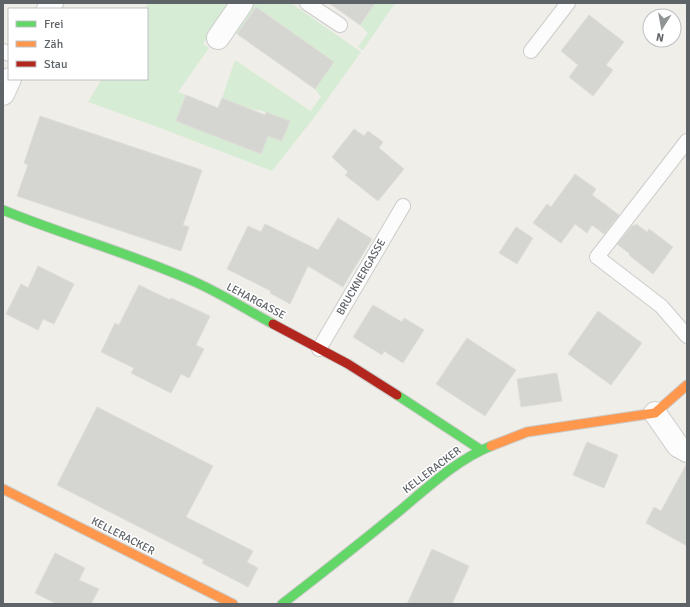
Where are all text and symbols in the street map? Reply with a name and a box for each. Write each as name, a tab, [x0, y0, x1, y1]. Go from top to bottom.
legend	[8, 8, 148, 80]
north arrow	[642, 8, 682, 48]
text: Frei	[44, 17, 63, 32]
text: N	[655, 30, 665, 44]
text: Zäh	[44, 37, 63, 52]
text: Stau	[44, 57, 68, 72]
street label: BRUCKNERGASSE	[334, 237, 388, 317]
street label: LEHARGASSE	[224, 280, 288, 322]
street label: KELLERACKER	[400, 444, 464, 496]
street label: KELLERACKER	[89, 514, 157, 558]

